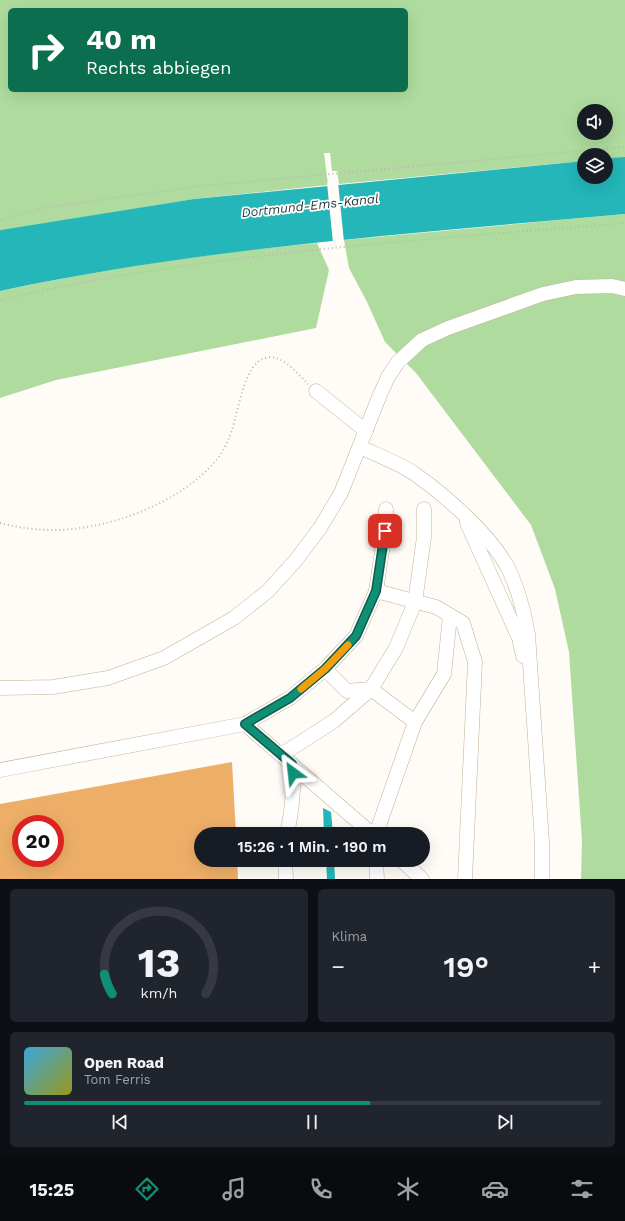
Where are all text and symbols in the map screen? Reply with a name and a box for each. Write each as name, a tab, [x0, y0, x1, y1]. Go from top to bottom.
text: 40 m	[86, 23, 156, 56]
icon: right	[20, 24, 72, 76]
text: Rechts abbiegen	[86, 57, 231, 78]
map controls	[577, 104, 613, 184]
button: sound	[577, 104, 613, 140]
button: layers	[577, 148, 613, 184]
water label: Dortmund-Ems-Kanal	[241, 191, 380, 220]
pin	[368, 514, 402, 548]
icon: arrive	[374, 520, 396, 542]
position arrow	[272, 752, 314, 794]
speed limit sign: 20	[12, 815, 64, 867]
text: 15:26 · 1 Min. · 190 m	[238, 838, 386, 856]
text: Klima	[332, 929, 367, 944]
text: 13	[137, 937, 180, 986]
text: 19°	[444, 949, 489, 984]
text: −	[332, 954, 345, 979]
text: +	[588, 954, 601, 979]
text: km/h	[140, 984, 177, 1000]
text: Open Road	[84, 1054, 164, 1072]
text: Tom Ferris	[84, 1072, 151, 1087]
icon: previous	[109, 1111, 131, 1133]
icon: pause	[301, 1111, 323, 1133]
icon: next	[494, 1111, 516, 1133]
icon: directions	[133, 1175, 161, 1203]
icon: music	[220, 1175, 248, 1203]
icon: phone	[307, 1175, 335, 1203]
icon: climate	[394, 1175, 422, 1203]
icon: car	[481, 1175, 509, 1203]
icon: filters	[568, 1175, 596, 1203]
text: 15:25	[29, 1179, 74, 1200]

